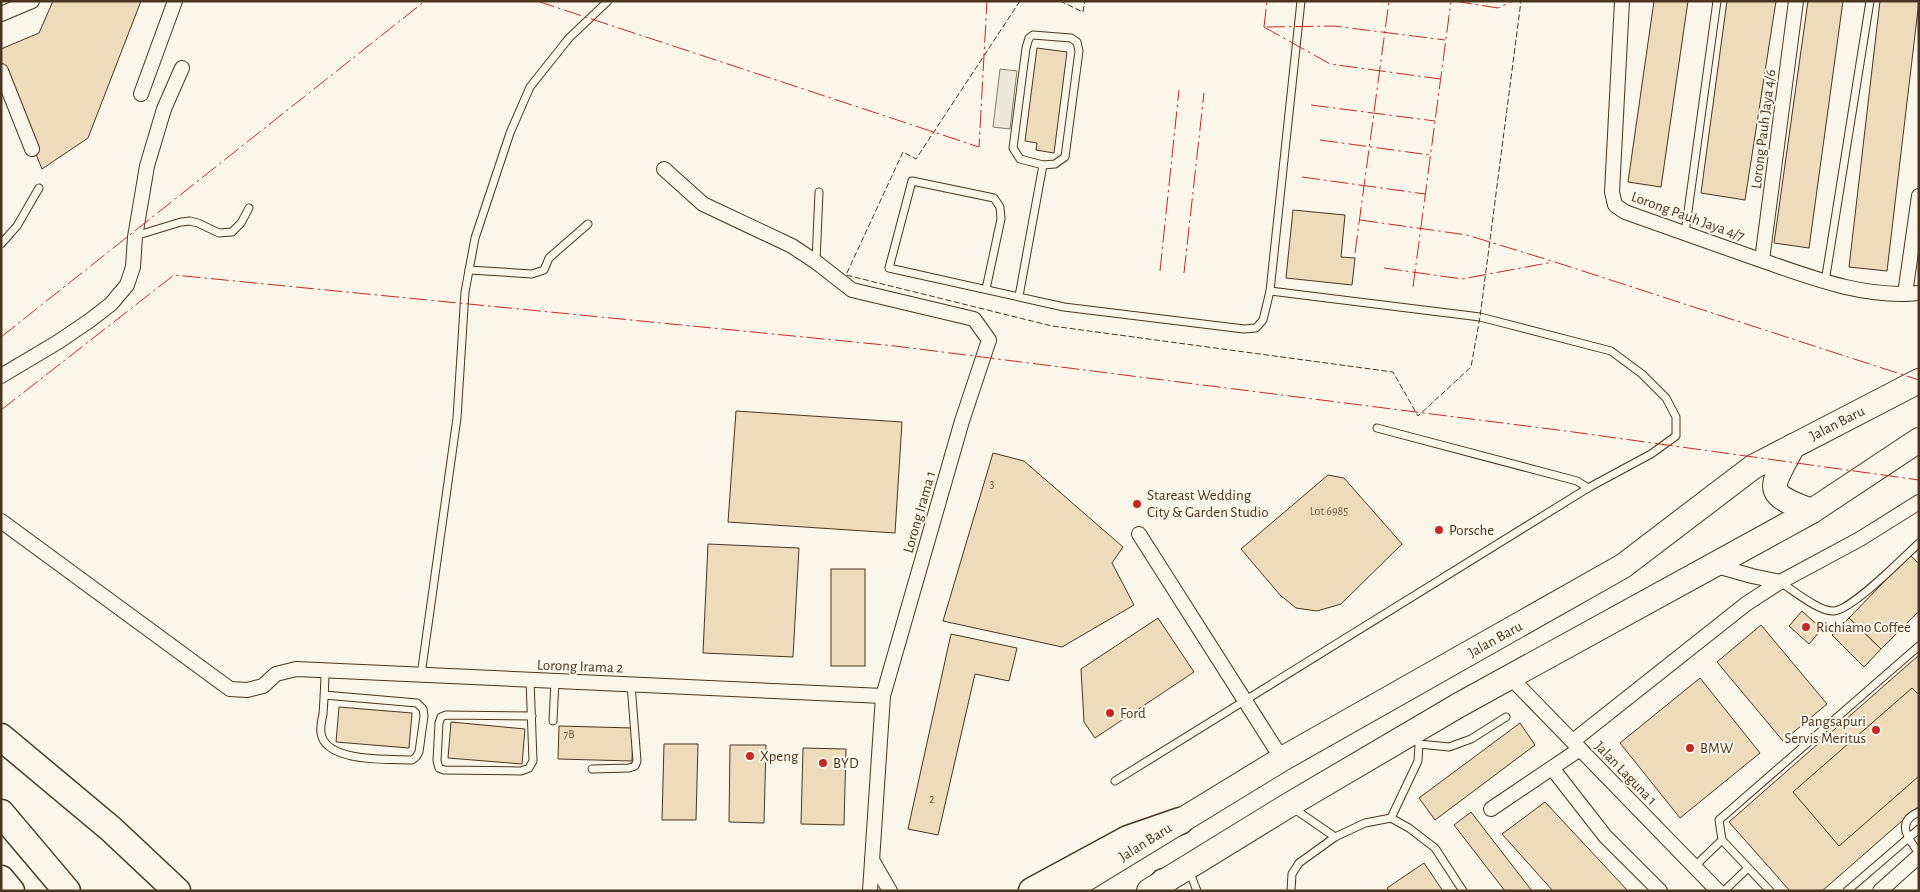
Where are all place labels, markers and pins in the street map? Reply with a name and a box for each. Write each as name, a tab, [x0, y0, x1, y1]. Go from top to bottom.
place label: Stareast Wedding City & Garden Studio	[1147, 488, 1269, 520]
marker: Stareast Wedding City & Garden Studio	[1131, 498, 1143, 510]
place label: Porsche	[1449, 523, 1494, 538]
marker: Porsche	[1433, 524, 1445, 536]
place label: Richiamo Coffee	[1816, 620, 1911, 635]
marker: Richiamo Coffee	[1800, 621, 1812, 633]
place label: Ford	[1120, 706, 1146, 721]
marker: Ford	[1104, 707, 1116, 719]
place label: Pangsapuri Servis Meritus	[1784, 714, 1866, 746]
marker: Pangsapuri Servis Meritus	[1870, 724, 1882, 736]
place label: BMW	[1700, 741, 1734, 756]
marker: BMW	[1684, 742, 1696, 754]
place label: Xpeng	[760, 749, 799, 764]
marker: Xpeng	[744, 750, 756, 762]
place label: BYD	[833, 756, 859, 771]
marker: BYD	[817, 757, 829, 769]

